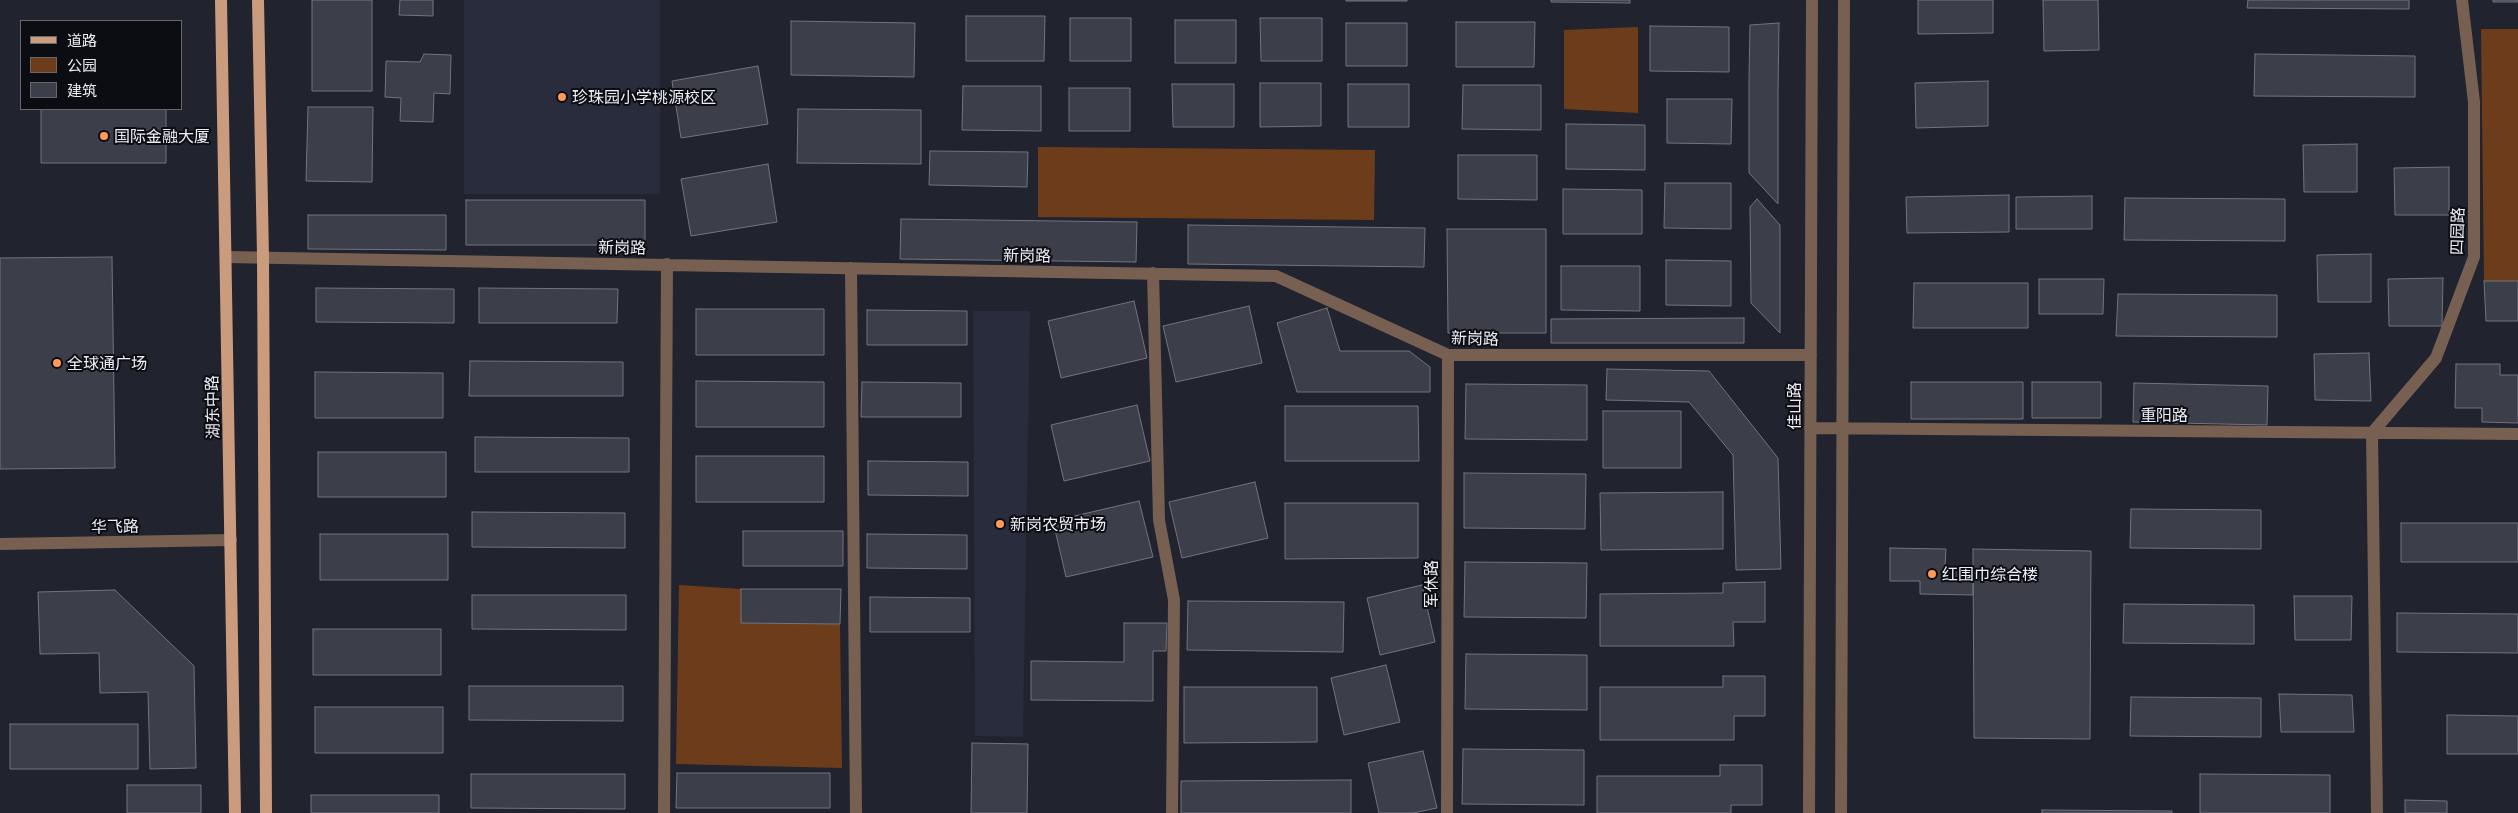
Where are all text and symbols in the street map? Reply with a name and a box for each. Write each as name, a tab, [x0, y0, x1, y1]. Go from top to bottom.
legend	[20, 20, 182, 110]
text: 道路	[67, 29, 97, 50]
text: 公园	[67, 54, 97, 75]
text: 建筑	[67, 79, 97, 100]
place label: 珍珠园小学桃源校区	[572, 87, 716, 107]
marker: 珍珠园小学桃源校区	[556, 91, 568, 103]
place label: 国际金融大厦	[114, 126, 210, 146]
marker: 国际金融大厦	[98, 130, 110, 142]
street label: 四园路	[2447, 207, 2467, 255]
street label: 新岗路	[598, 237, 646, 257]
street label: 新岗路	[1003, 245, 1051, 265]
street label: 新岗路	[1451, 328, 1499, 348]
place label: 全球通广场	[67, 353, 147, 373]
marker: 全球通广场	[51, 357, 63, 369]
street label: 湖东中路	[202, 375, 222, 439]
street label: 佳山路	[1784, 382, 1804, 430]
street label: 重阳路	[2140, 405, 2188, 425]
place label: 新岗农贸市场	[1010, 514, 1106, 534]
street label: 华飞路	[91, 516, 139, 536]
marker: 新岗农贸市场	[994, 518, 1006, 530]
street label: 军休路	[1421, 560, 1441, 608]
place label: 红围巾综合楼	[1942, 564, 2038, 584]
marker: 红围巾综合楼	[1926, 568, 1938, 580]

